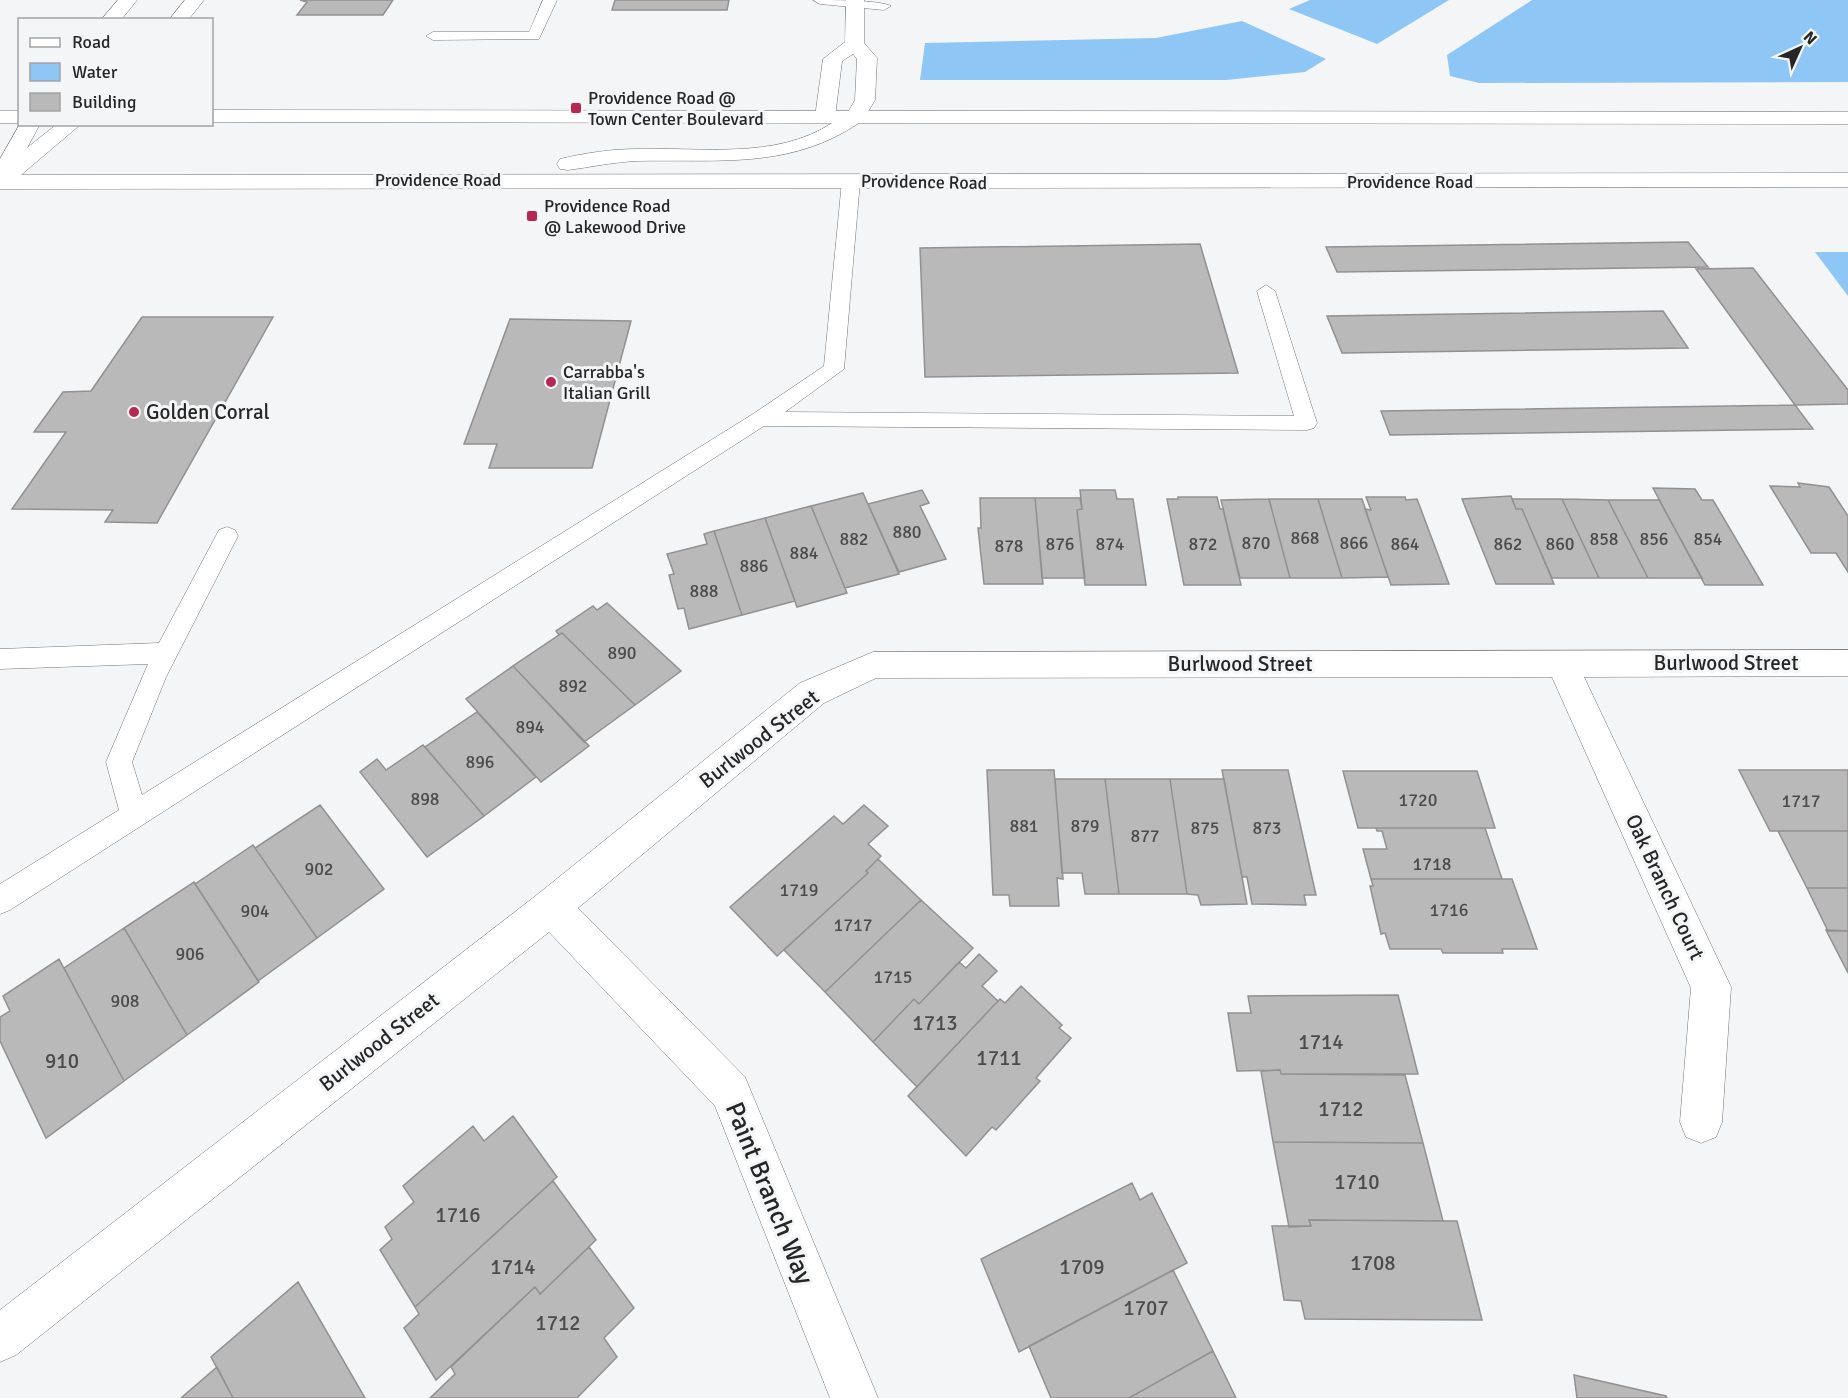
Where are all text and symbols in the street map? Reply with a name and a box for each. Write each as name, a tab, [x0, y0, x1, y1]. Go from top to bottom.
legend	[18, 18, 213, 126]
north arrow	[1770, 18, 1830, 78]
text: N	[1799, 27, 1821, 49]
text: Road	[72, 31, 111, 53]
text: Water	[72, 61, 118, 83]
place label: Providence Road @ Town Center Boulevard	[588, 87, 764, 130]
text: Building	[72, 91, 136, 113]
marker: Providence Road @ Town Center Boulevard	[569, 101, 583, 115]
street label: Providence Road	[375, 169, 501, 191]
street label: Providence Road	[861, 170, 987, 194]
street label: Providence Road	[1347, 171, 1473, 193]
place label: Providence Road @ Lakewood Drive	[544, 195, 686, 238]
marker: Providence Road @ Lakewood Drive	[525, 209, 539, 223]
place label: Carrabba's Italian Grill	[563, 361, 650, 404]
marker: Carrabba's Italian Grill	[544, 375, 558, 389]
place label: Golden Corral	[146, 399, 270, 425]
marker: Golden Corral	[127, 405, 141, 419]
house number: 880	[892, 521, 922, 543]
house number: 868	[1290, 527, 1320, 549]
house number: 882	[839, 528, 869, 550]
house number: 858	[1589, 528, 1619, 550]
house number: 856	[1639, 528, 1669, 550]
house number: 854	[1693, 528, 1723, 550]
house number: 870	[1241, 532, 1271, 554]
house number: 866	[1339, 532, 1369, 554]
house number: 876	[1045, 533, 1075, 555]
house number: 874	[1095, 533, 1125, 555]
house number: 872	[1188, 533, 1218, 555]
house number: 864	[1390, 533, 1420, 555]
house number: 862	[1493, 533, 1523, 555]
house number: 860	[1545, 533, 1575, 555]
house number: 878	[994, 535, 1024, 557]
house number: 884	[789, 542, 819, 564]
house number: 886	[739, 555, 769, 577]
house number: 888	[689, 580, 719, 602]
house number: 890	[607, 642, 637, 664]
street label: Burlwood Street	[1653, 650, 1799, 676]
street label: Burlwood Street	[1167, 651, 1313, 677]
house number: 892	[558, 675, 588, 697]
street label: Burlwood Street	[694, 684, 824, 794]
house number: 894	[515, 716, 545, 738]
house number: 896	[465, 751, 495, 773]
house number: 898	[410, 788, 440, 810]
house number: 1720	[1399, 789, 1437, 811]
house number: 1717	[1782, 790, 1820, 812]
street label: Oak Branch Court	[1620, 810, 1710, 964]
house number: 881	[1009, 815, 1039, 837]
house number: 879	[1070, 815, 1100, 837]
house number: 875	[1190, 817, 1220, 839]
house number: 873	[1252, 817, 1282, 839]
house number: 877	[1130, 825, 1160, 847]
house number: 1718	[1413, 853, 1451, 875]
house number: 902	[304, 858, 334, 880]
house number: 1719	[780, 879, 818, 901]
house number: 1716	[1430, 899, 1468, 921]
house number: 904	[240, 900, 270, 922]
house number: 1717	[834, 914, 872, 936]
house number: 906	[175, 943, 205, 965]
house number: 1715	[874, 966, 912, 988]
street label: Burlwood Street	[314, 987, 444, 1097]
house number: 908	[110, 990, 140, 1012]
house number: 1713	[912, 1010, 958, 1036]
house number: 1714	[1298, 1029, 1344, 1055]
house number: 1711	[976, 1045, 1022, 1071]
house number: 910	[45, 1048, 79, 1074]
house number: 1712	[1318, 1096, 1364, 1122]
street label: Paint Branch Way	[718, 1098, 820, 1289]
house number: 1710	[1334, 1169, 1380, 1195]
house number: 1716	[435, 1202, 481, 1228]
house number: 1708	[1350, 1250, 1396, 1276]
house number: 1714	[490, 1254, 536, 1280]
house number: 1709	[1059, 1254, 1105, 1280]
house number: 1707	[1123, 1295, 1169, 1321]
house number: 1712	[535, 1310, 581, 1336]

